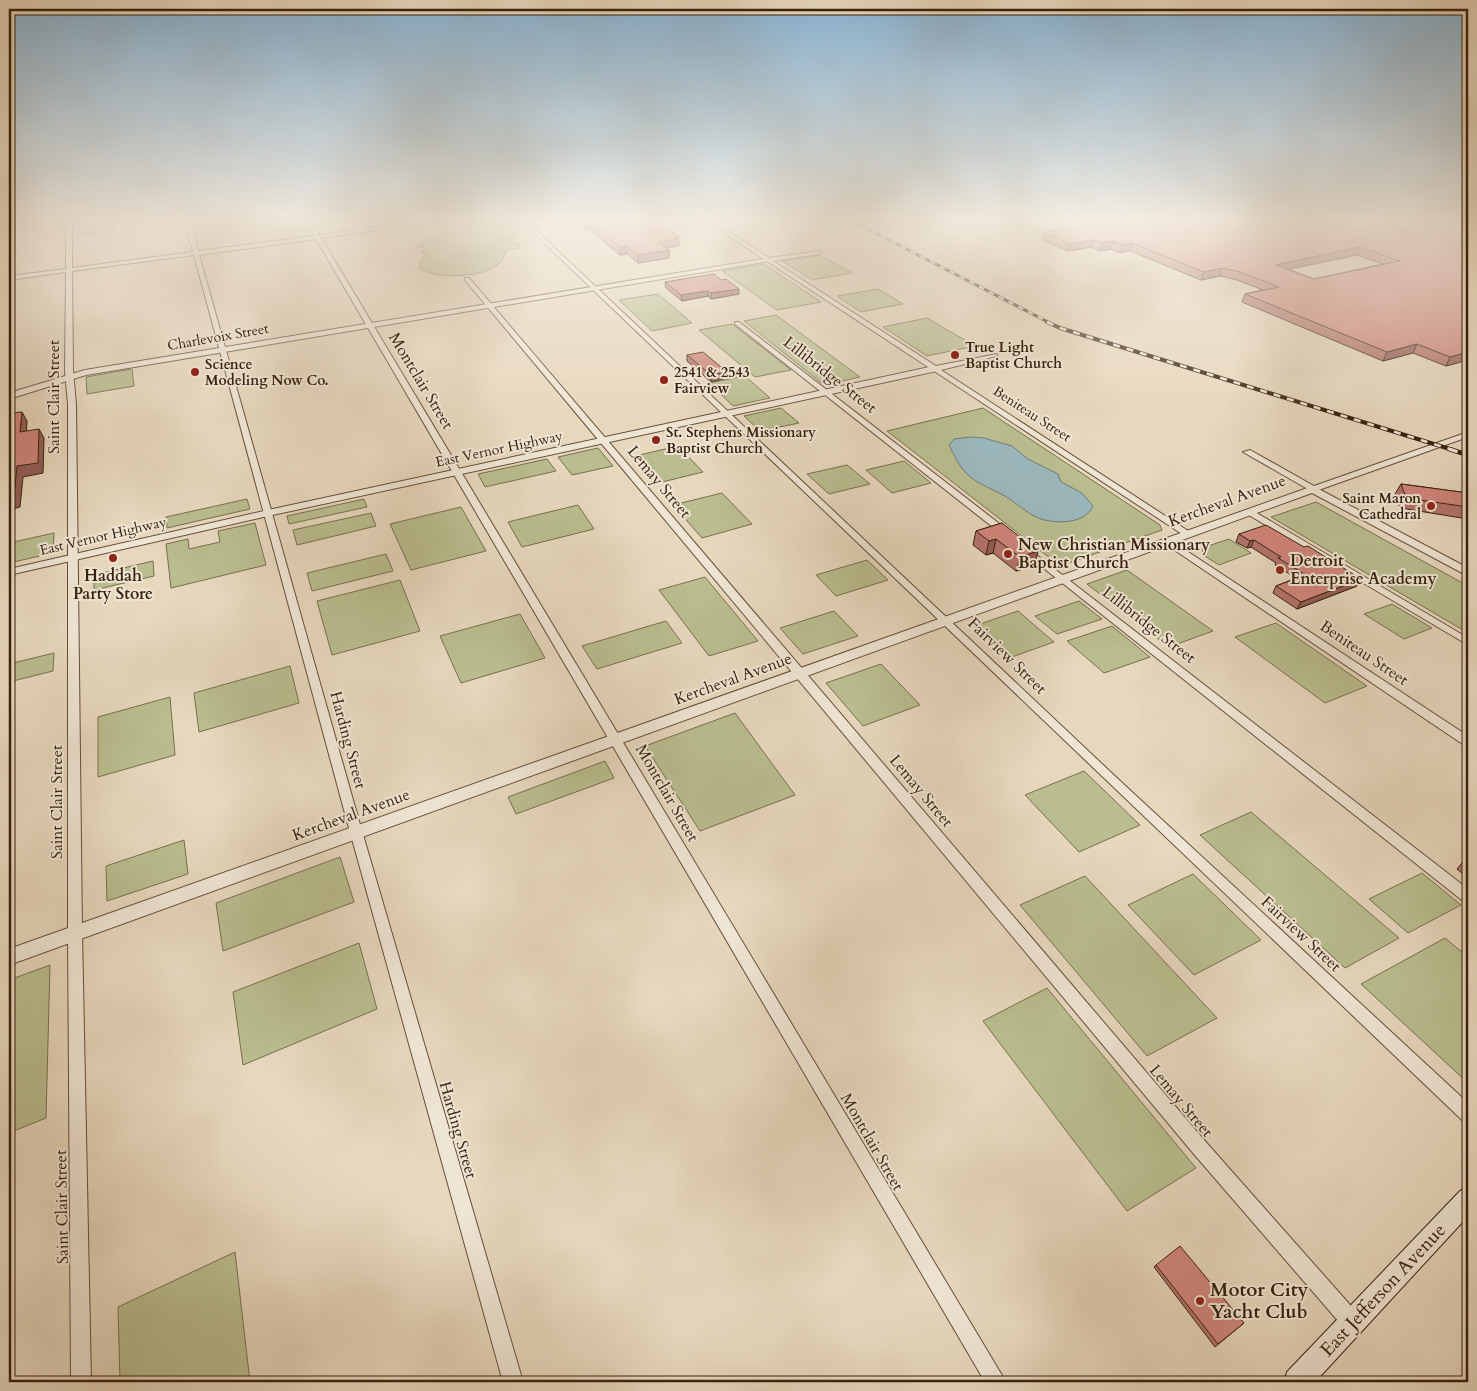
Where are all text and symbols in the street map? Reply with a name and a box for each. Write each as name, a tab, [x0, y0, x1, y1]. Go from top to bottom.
street label: Charlevoix Street	[166, 319, 271, 355]
street label: Montclair Street	[383, 328, 459, 434]
street label: Lillibridge Street	[779, 331, 881, 419]
place label: True Light Baptist Church	[965, 338, 1062, 373]
street label: Saint Clair Street	[43, 340, 65, 454]
marker: True Light Baptist Church	[949, 349, 961, 361]
place label: Science Modeling Now Co.	[205, 355, 329, 390]
place label: 2541 & 2543 Fairview	[674, 363, 750, 398]
marker: Science Modeling Now Co.	[189, 366, 201, 378]
marker: 2541 & 2543 Fairview	[658, 374, 670, 386]
street label: Beniteau Street	[989, 382, 1075, 447]
place label: St. Stephens Missionary Baptist Church	[666, 423, 816, 458]
street label: East Vernor Highway	[434, 426, 565, 472]
marker: St. Stephens Missionary Baptist Church	[650, 434, 662, 446]
street label: Lemay Street	[622, 441, 696, 523]
street label: Kercheval Avenue	[1165, 470, 1289, 532]
place label: Saint Maron Cathedral	[1342, 489, 1421, 524]
marker: Saint Maron Cathedral	[1425, 500, 1437, 512]
street label: East Vernor Highway	[38, 512, 169, 560]
place label: New Christian Missionary Baptist Church	[1018, 534, 1210, 574]
marker: New Christian Missionary Baptist Church	[1002, 548, 1014, 560]
place label: Detroit Enterprise Academy	[1290, 550, 1437, 590]
marker: Haddah Party Store	[107, 552, 119, 564]
marker: Detroit Enterprise Academy	[1274, 564, 1286, 576]
place label: Haddah Party Store	[73, 565, 153, 605]
street label: Lillibridge Street	[1098, 581, 1200, 669]
street label: Fairview Street	[963, 613, 1051, 699]
street label: Beniteau Street	[1315, 615, 1413, 691]
street label: Kercheval Avenue	[671, 648, 795, 710]
street label: Harding Street	[324, 689, 372, 791]
street label: Montclair Street	[630, 740, 704, 846]
street label: Saint Clair Street	[46, 745, 68, 859]
street label: Lemay Street	[884, 750, 958, 832]
street label: Kercheval Avenue	[289, 784, 413, 846]
street label: Fairview Street	[1256, 891, 1346, 977]
street label: Lemay Street	[1144, 1060, 1218, 1142]
street label: Harding Street	[434, 1079, 482, 1181]
street label: Montclair Street	[835, 1089, 909, 1195]
street label: Saint Clair Street	[50, 1150, 74, 1264]
street label: East Jefferson Avenue	[1314, 1218, 1452, 1362]
place label: Motor City Yacht Club	[1210, 1277, 1308, 1325]
marker: Motor City Yacht Club	[1194, 1295, 1206, 1307]

